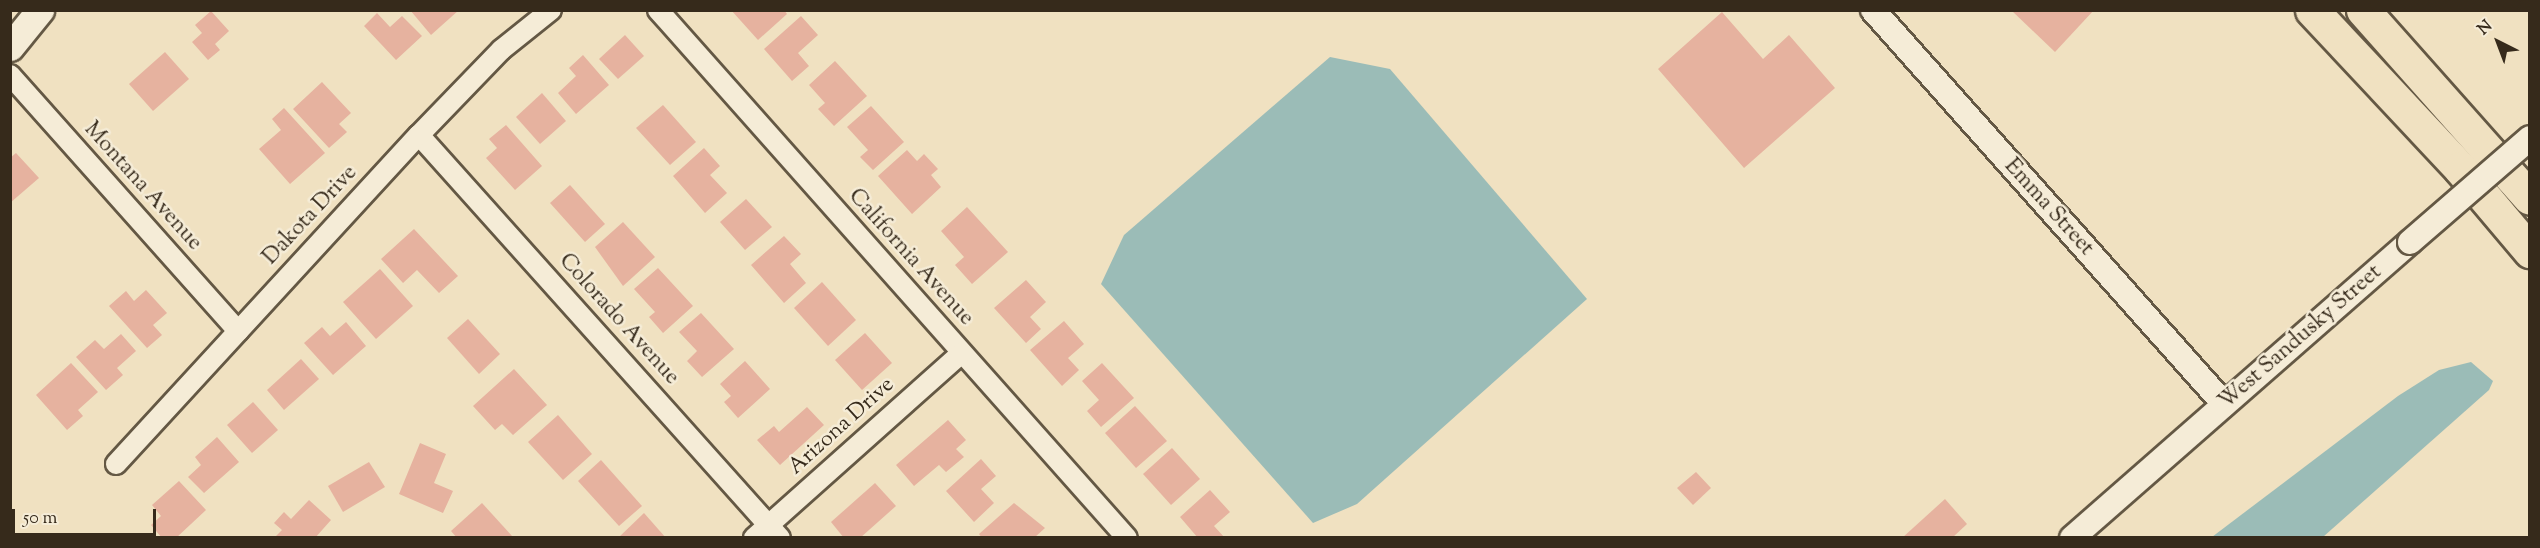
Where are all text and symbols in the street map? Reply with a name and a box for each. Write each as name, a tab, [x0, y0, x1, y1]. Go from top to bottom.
north arrow	[2468, 12, 2528, 72]
text: N	[2473, 15, 2498, 41]
street label: Montana Avenue	[77, 117, 207, 257]
street label: Emma Street	[1998, 154, 2098, 262]
street label: Dakota Drive	[258, 161, 364, 271]
street label: California Avenue	[842, 184, 978, 332]
street label: Colorado Avenue	[552, 249, 684, 391]
street label: West Sandusky Street	[2214, 260, 2388, 416]
street label: Arizona Drive	[784, 373, 900, 481]
scale bar	[15, 497, 159, 535]
text: 50 m	[23, 506, 57, 532]

